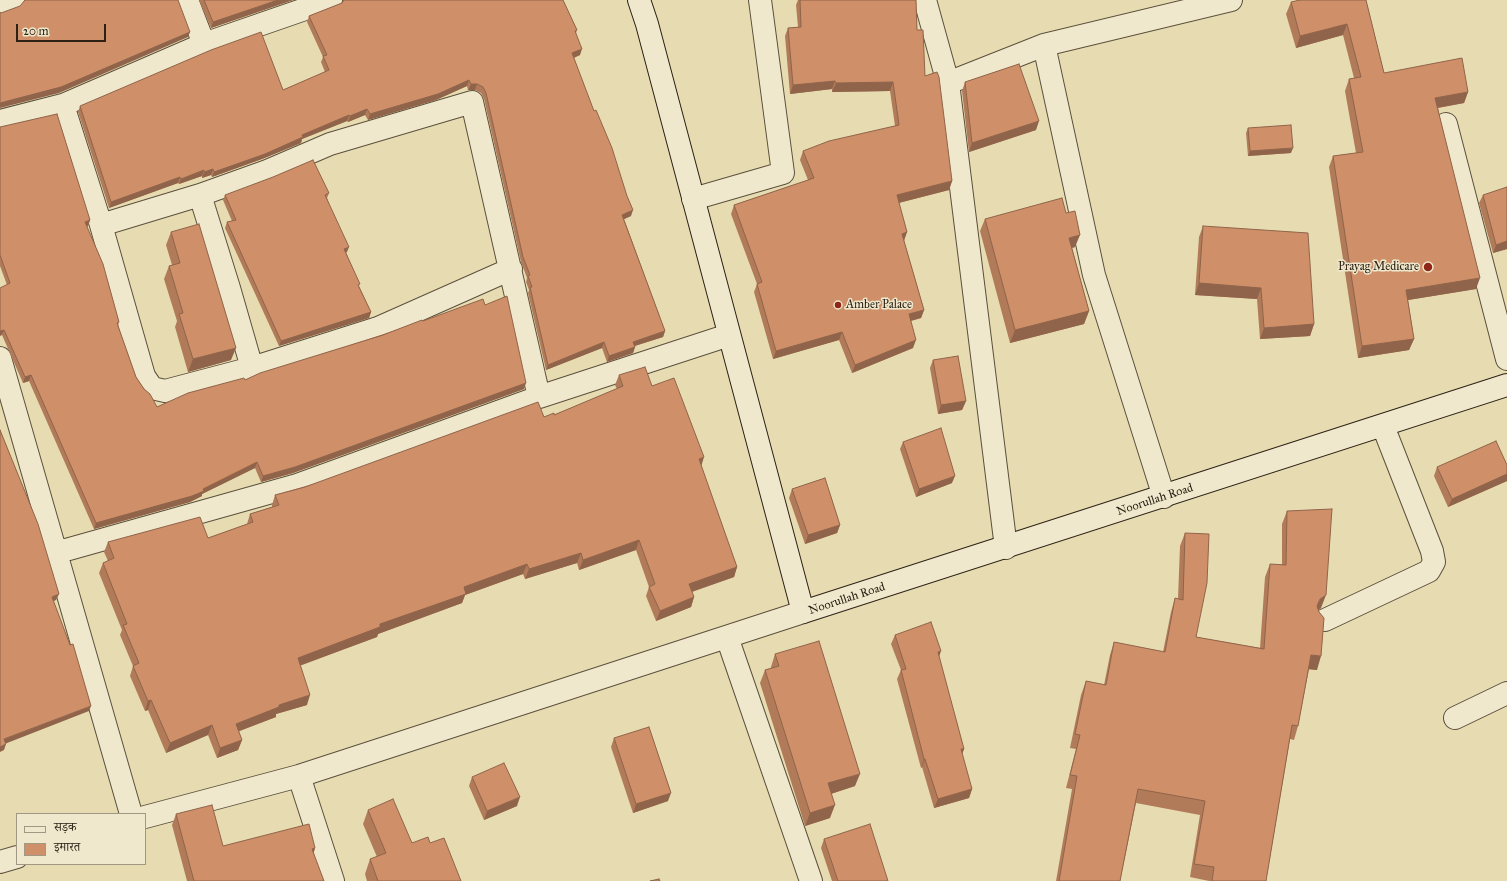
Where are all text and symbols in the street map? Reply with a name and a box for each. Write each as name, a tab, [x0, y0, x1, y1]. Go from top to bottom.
scale bar	[18, 16, 108, 42]
text: 20 m	[23, 24, 49, 38]
place label: Prayag Medicare	[1338, 260, 1419, 274]
marker: Prayag Medicare	[1422, 261, 1434, 273]
place label: Amber Palace	[846, 298, 912, 312]
marker: Amber Palace	[833, 300, 843, 310]
street label: Noorullah Road	[1115, 481, 1195, 519]
street label: Noorullah Road	[807, 580, 887, 618]
legend	[16, 813, 146, 865]
text: सड़क	[54, 820, 77, 834]
text: इमारत	[54, 840, 80, 854]

